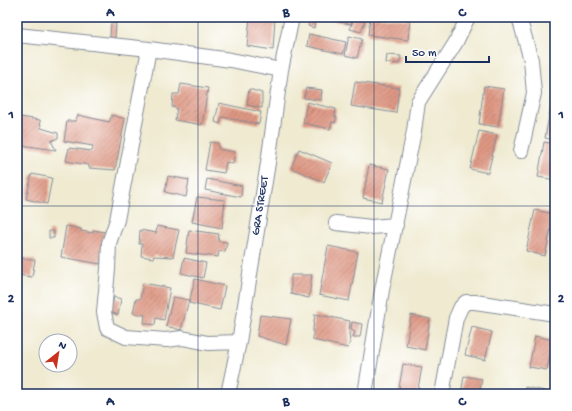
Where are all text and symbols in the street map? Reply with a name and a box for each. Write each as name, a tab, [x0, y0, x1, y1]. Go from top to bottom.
text: A	[105, 6, 115, 21]
text: B	[282, 6, 291, 21]
text: C	[457, 6, 467, 21]
scale bar	[406, 38, 489, 64]
text: 50 m	[412, 47, 437, 61]
text: 1	[7, 108, 14, 123]
text: 1	[557, 108, 564, 123]
street label: GRA STREET	[249, 174, 273, 237]
text: 2	[8, 292, 15, 307]
text: 2	[558, 292, 565, 307]
north arrow	[38, 333, 78, 373]
text: N	[56, 339, 68, 353]
text: A	[105, 395, 115, 410]
text: B	[282, 395, 291, 410]
text: C	[457, 395, 467, 410]

